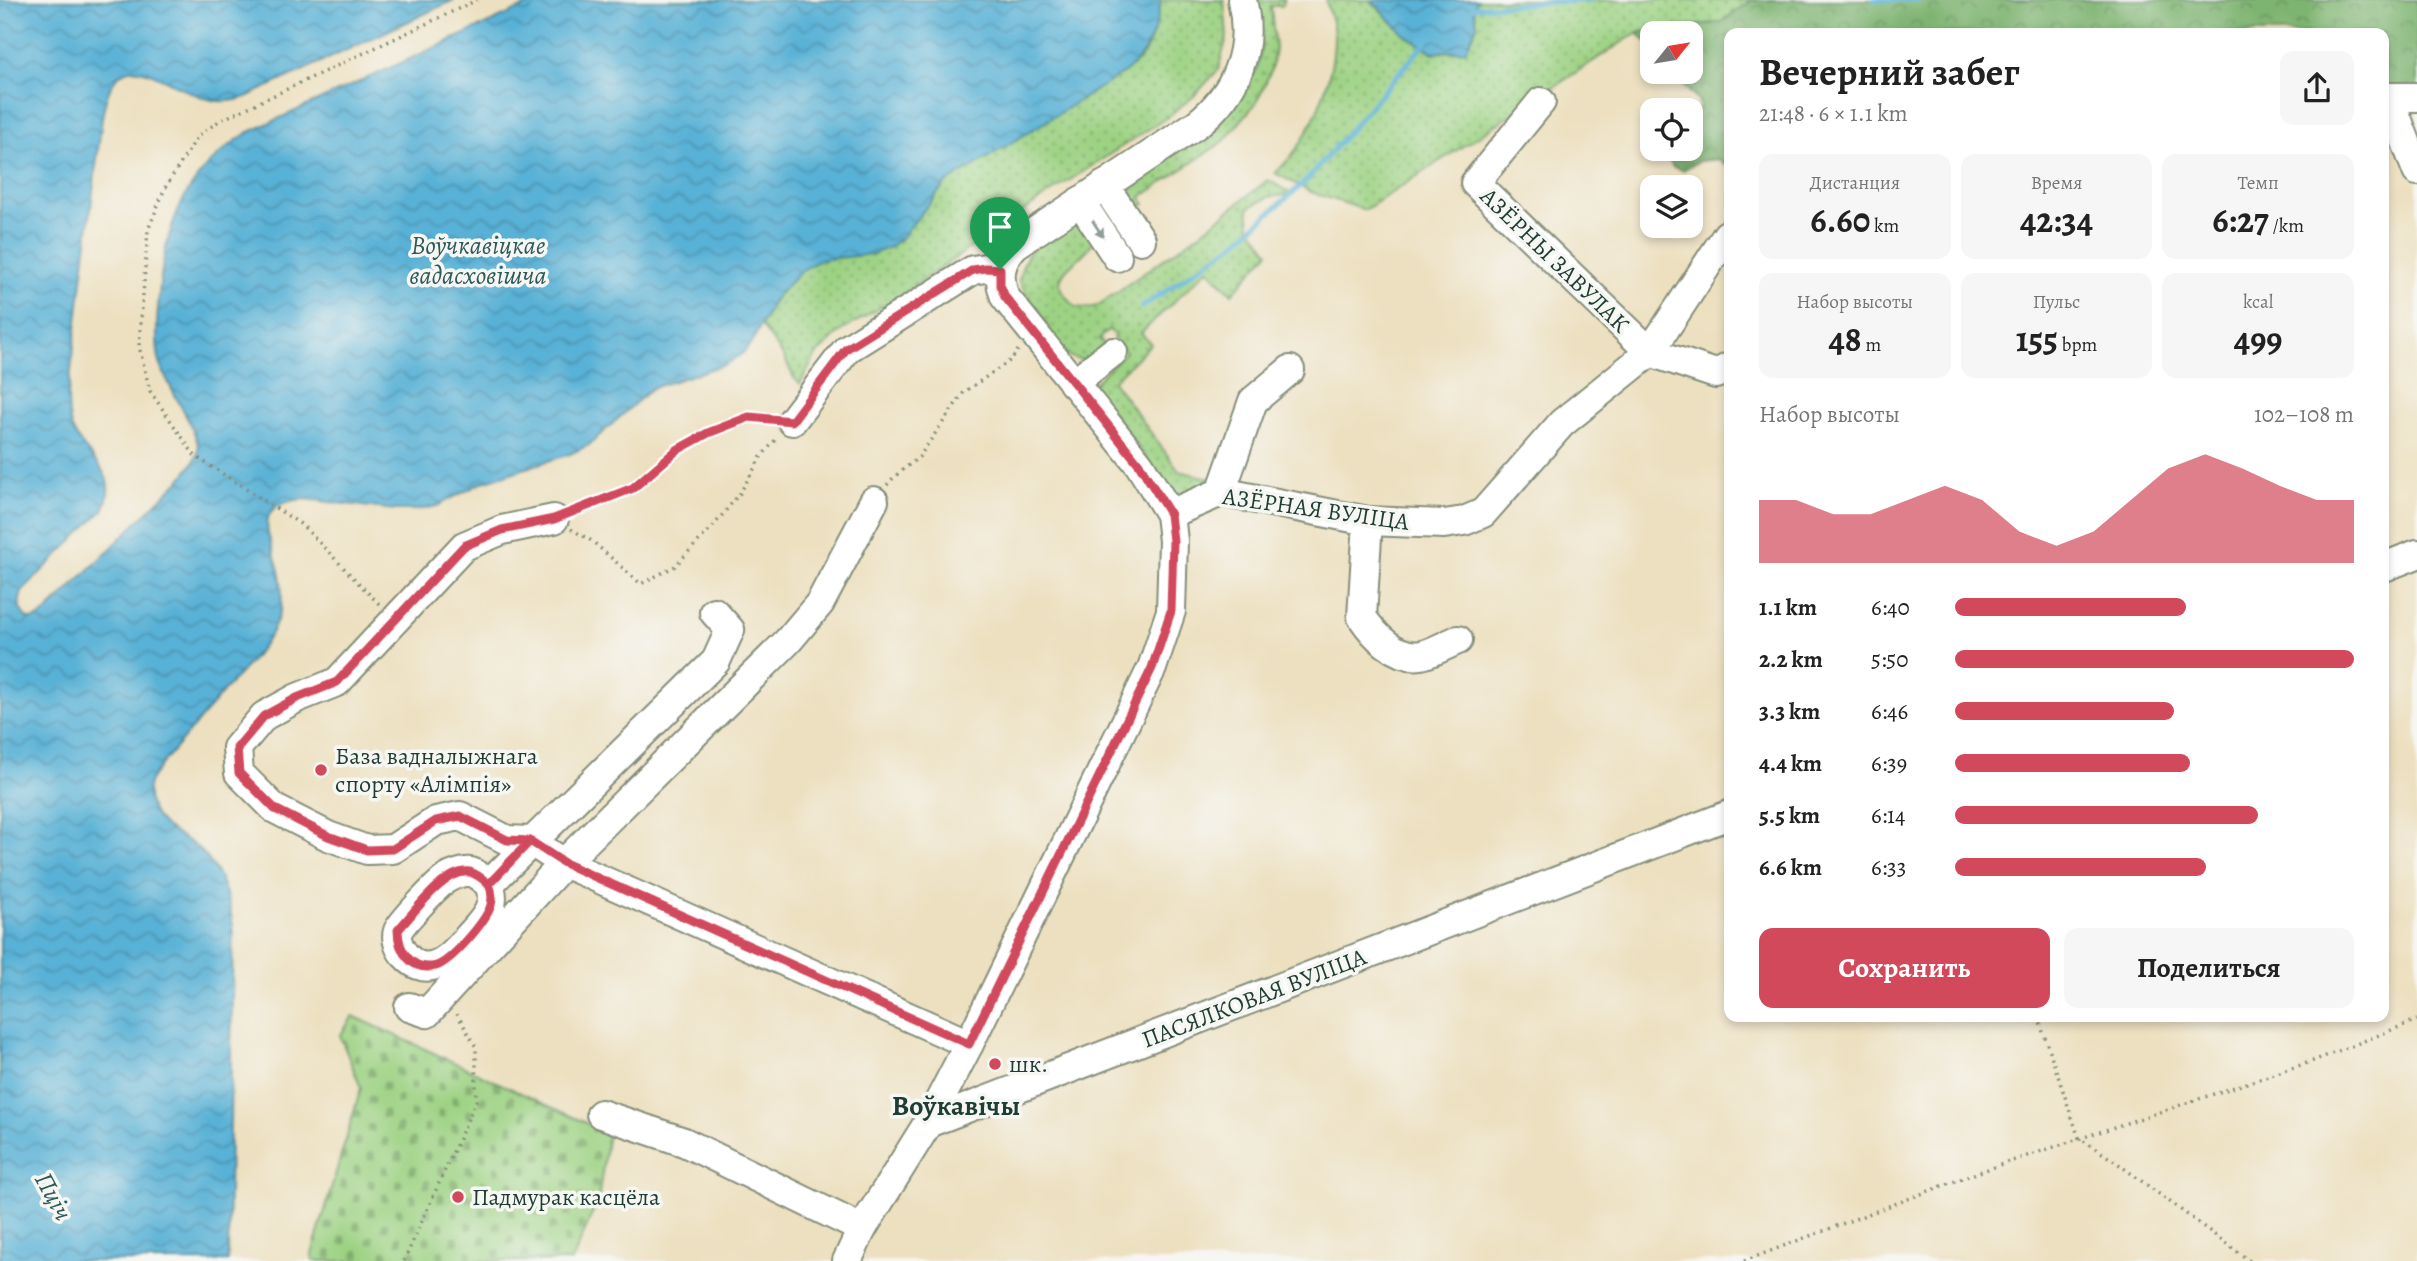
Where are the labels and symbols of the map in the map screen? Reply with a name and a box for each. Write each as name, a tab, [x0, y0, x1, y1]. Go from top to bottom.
north arrow	[1640, 21, 1703, 84]
street label: АЗЁРНЫ ЗАВУЛАК	[1473, 180, 1637, 340]
pin	[970, 197, 1030, 269]
one-way arrow	[1091, 219, 1104, 238]
water label: Воўчкавіцкае вадасховішча	[409, 228, 547, 293]
street label: АЗЁРНАЯ ВУЛІЦА	[1220, 480, 1412, 538]
place label: База вадналыжнага спорту «Алімпія»	[335, 740, 538, 800]
marker: База вадналыжнага спорту «Алімпія»	[313, 762, 329, 778]
street label: ПАСЯЛКОВАЯ ВУЛІЦА	[1137, 940, 1372, 1056]
place label: шк.	[1009, 1048, 1048, 1080]
marker: шк.	[987, 1056, 1003, 1072]
district label: Воўкавічы	[892, 1087, 1020, 1125]
water label: Пціч	[26, 1166, 81, 1226]
place label: Падмурак касцёла	[472, 1181, 660, 1213]
marker: Падмурак касцёла	[450, 1189, 466, 1205]

